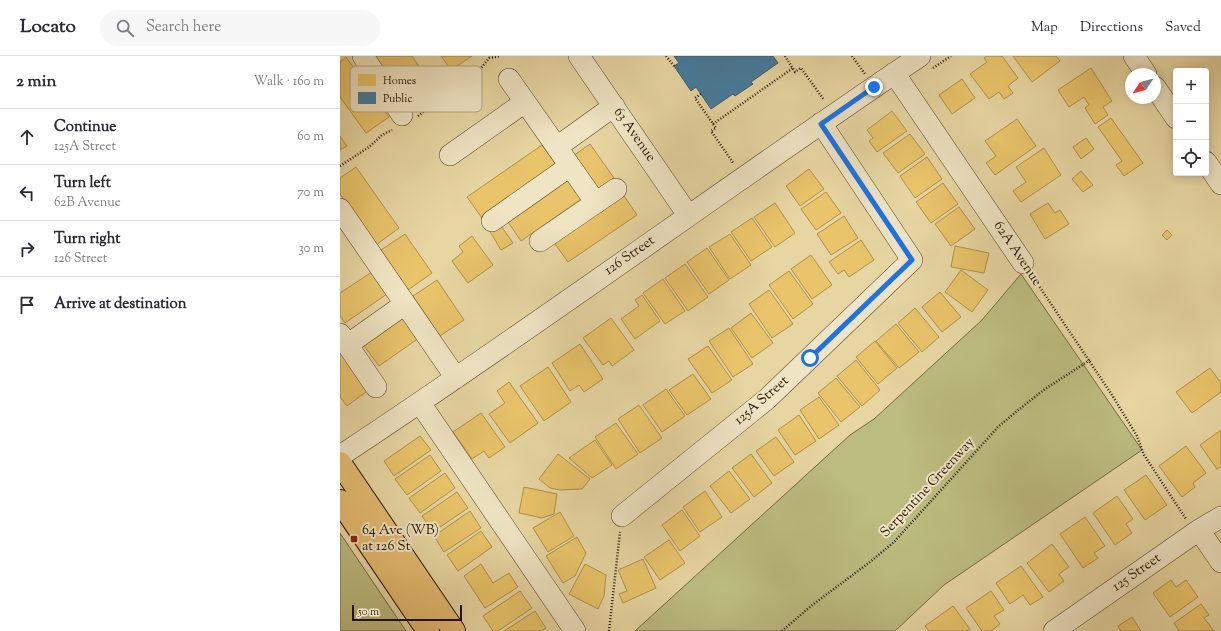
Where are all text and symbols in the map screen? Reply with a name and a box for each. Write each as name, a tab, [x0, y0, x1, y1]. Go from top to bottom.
search box	[100, 10, 380, 46]
text: Locato	[20, 14, 76, 41]
icon: search	[114, 17, 136, 39]
text: Search here	[146, 17, 221, 38]
text: Map	[1031, 18, 1058, 38]
text: Directions	[1080, 18, 1143, 38]
text: Saved	[1165, 18, 1201, 38]
legend	[350, 66, 482, 112]
north arrow	[1125, 68, 1161, 104]
map controls	[1173, 68, 1209, 176]
button: +	[1173, 68, 1209, 104]
text: 2 min	[16, 70, 57, 94]
text: Walk · 160 m	[253, 73, 324, 91]
text: Homes	[383, 73, 416, 89]
route end	[865, 78, 883, 96]
text: Public	[383, 91, 412, 107]
street label: 63 Avenue	[608, 104, 660, 166]
button: −	[1173, 104, 1209, 140]
text: Continue	[54, 117, 116, 138]
icon: ahead	[16, 126, 38, 148]
text: 60 m	[297, 128, 324, 146]
text: 125A Street	[54, 138, 116, 156]
button: locate	[1173, 140, 1209, 176]
text: Turn left	[54, 173, 111, 194]
icon: left	[16, 182, 38, 204]
text: 70 m	[297, 184, 324, 202]
text: 62B Avenue	[54, 194, 121, 212]
street label: 62A Avenue	[988, 218, 1046, 290]
text: Turn right	[54, 229, 120, 250]
street label: 126 Street	[601, 231, 659, 281]
icon: right	[16, 238, 38, 260]
text: 30 m	[298, 240, 324, 258]
text: 126 Street	[54, 250, 107, 268]
icon: arrive	[16, 294, 38, 316]
text: Arrive at destination	[54, 294, 187, 315]
route start	[801, 349, 819, 367]
street label: 125A Street	[730, 371, 794, 430]
street label: Serpentine Greenway	[876, 434, 980, 542]
place label: 64 Ave (WB) at 126 St	[362, 521, 439, 557]
marker: 64 Ave (WB) at 126 St	[349, 534, 359, 544]
street label: 125 Street	[1109, 549, 1166, 597]
scale bar	[352, 603, 462, 622]
text: 50 m	[358, 604, 379, 620]

